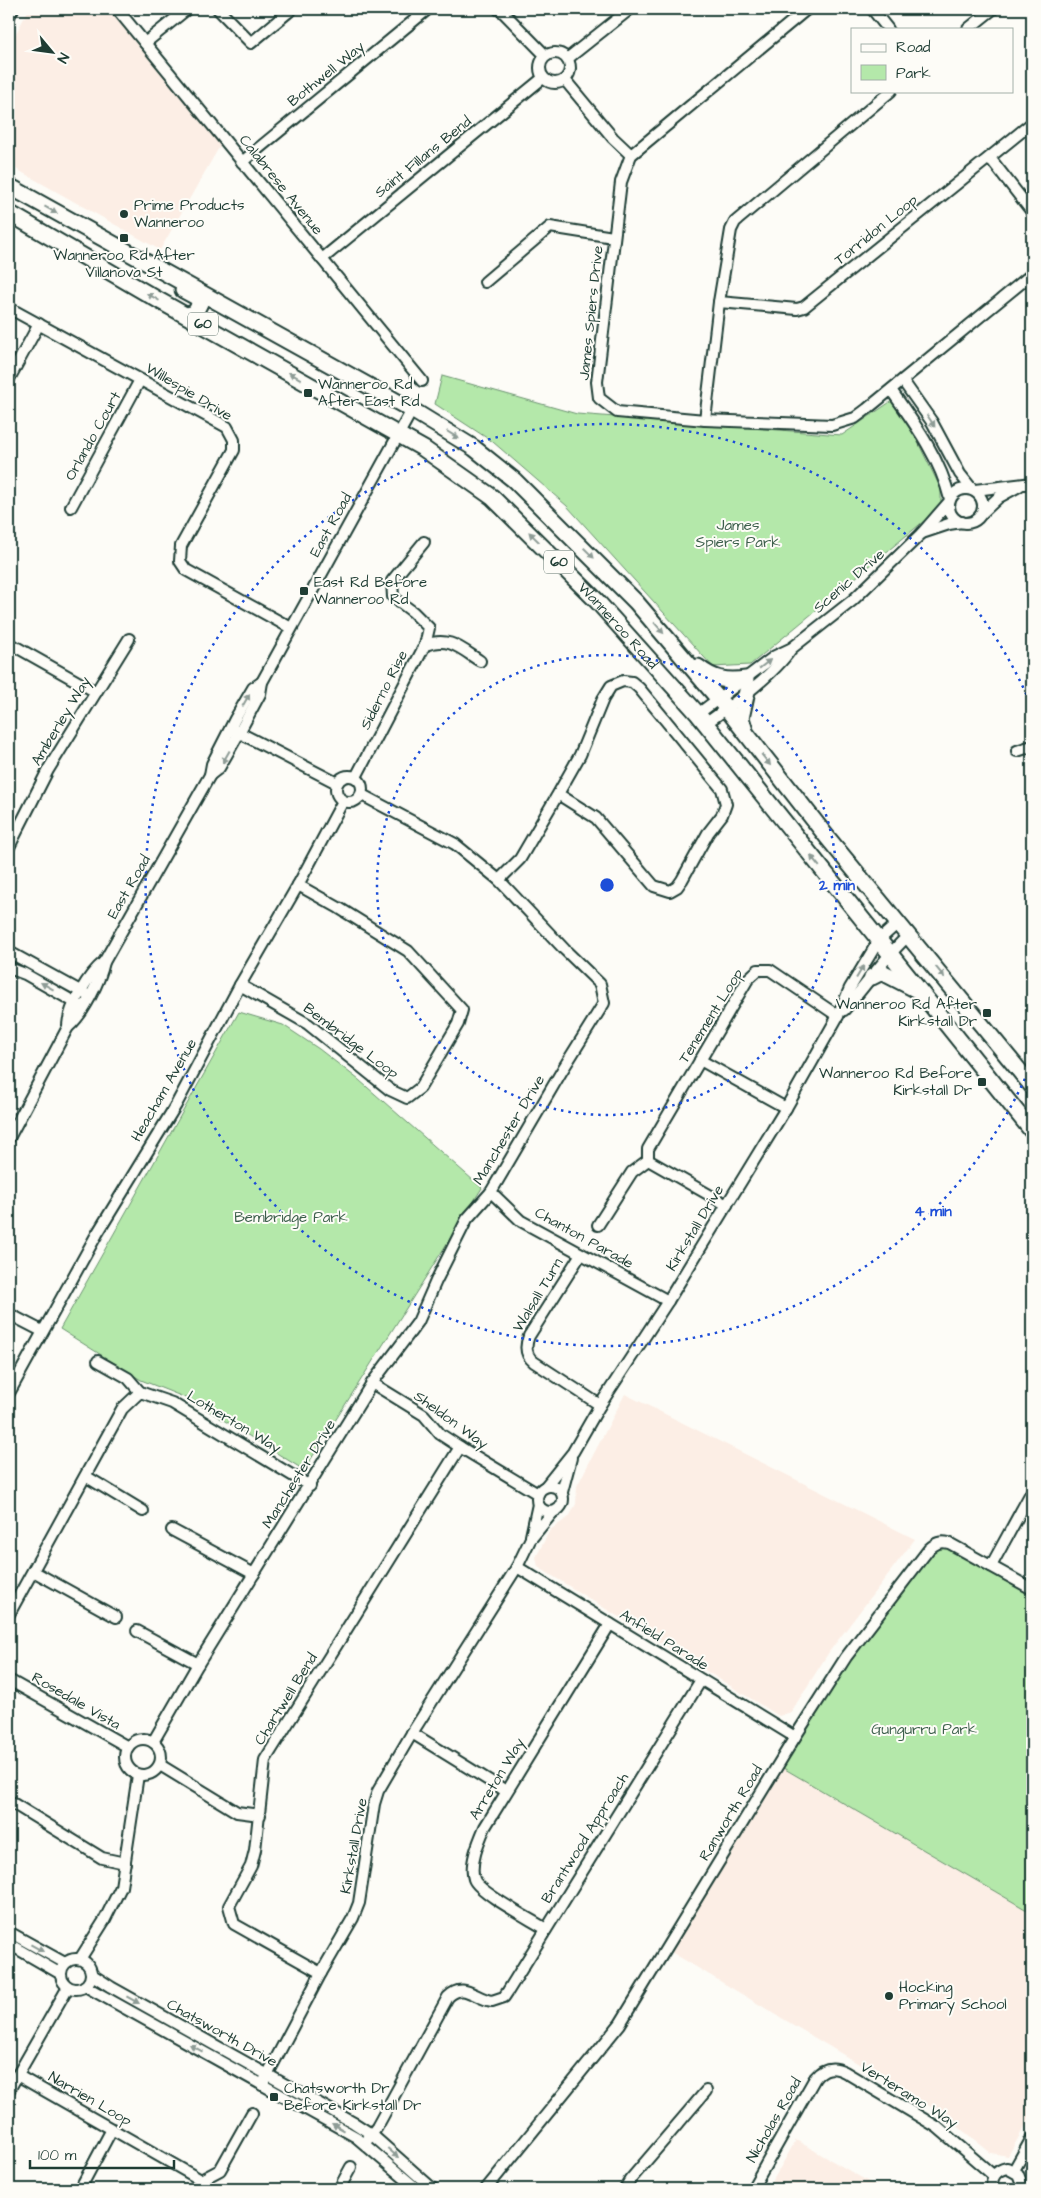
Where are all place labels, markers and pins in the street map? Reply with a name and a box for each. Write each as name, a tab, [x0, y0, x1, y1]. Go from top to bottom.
place label: Prime Products Wanneroo	[134, 195, 245, 233]
marker: Prime Products Wanneroo	[118, 208, 130, 220]
marker: Wanneroo Rd After Villanova St	[118, 232, 130, 244]
place label: Wanneroo Rd After Villanova St	[53, 245, 195, 283]
place label: Wanneroo Rd After East Rd	[318, 374, 420, 412]
marker: Wanneroo Rd After East Rd	[302, 387, 314, 399]
place label: East Rd Before Wanneroo Rd	[314, 572, 427, 610]
marker: East Rd Before Wanneroo Rd	[298, 585, 310, 597]
centre of rings	[598, 876, 616, 894]
place label: Wanneroo Rd After Kirkstall Dr	[836, 994, 977, 1032]
marker: Wanneroo Rd After Kirkstall Dr	[981, 1007, 993, 1019]
place label: Wanneroo Rd Before Kirkstall Dr	[819, 1063, 972, 1101]
marker: Wanneroo Rd Before Kirkstall Dr	[976, 1076, 988, 1088]
place label: Hocking Primary School	[899, 1977, 1007, 2016]
marker: Hocking Primary School	[883, 1990, 895, 2002]
place label: Chatsworth Dr Before Kirkstall Dr	[284, 2078, 421, 2116]
marker: Chatsworth Dr Before Kirkstall Dr	[268, 2091, 280, 2103]

